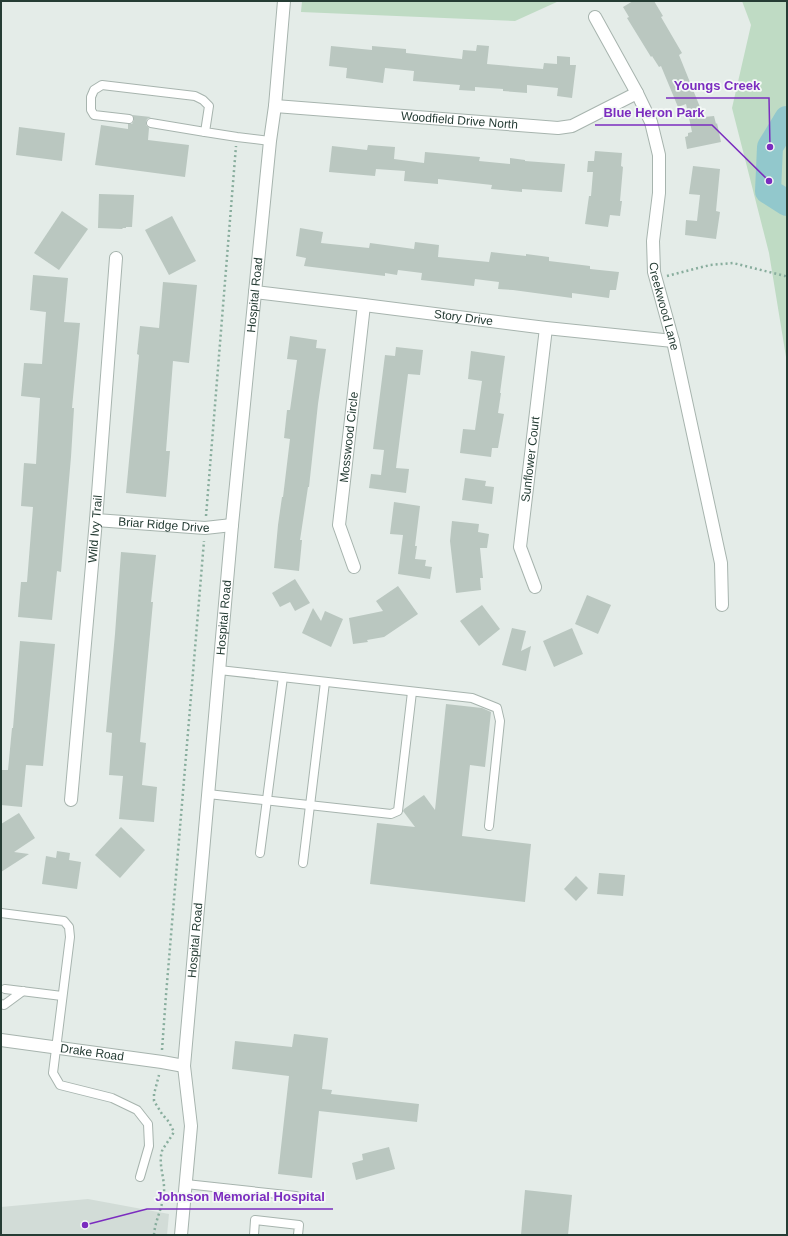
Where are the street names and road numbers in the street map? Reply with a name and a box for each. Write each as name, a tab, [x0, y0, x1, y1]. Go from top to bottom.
street label: Woodfield Drive North	[400, 109, 518, 132]
street label: Hospital Road	[244, 257, 265, 333]
street label: Creekwood Lane	[647, 262, 682, 352]
street label: Story Drive	[433, 307, 494, 328]
street label: Mosswood Circle	[337, 391, 361, 483]
street label: Sunflower Court	[518, 415, 543, 503]
street label: Wild Ivy Trail	[85, 495, 105, 564]
street label: Briar Ridge Drive	[118, 515, 211, 535]
street label: Hospital Road	[213, 579, 234, 656]
street label: Hospital Road	[185, 902, 205, 979]
street label: Drake Road	[59, 1041, 125, 1064]

